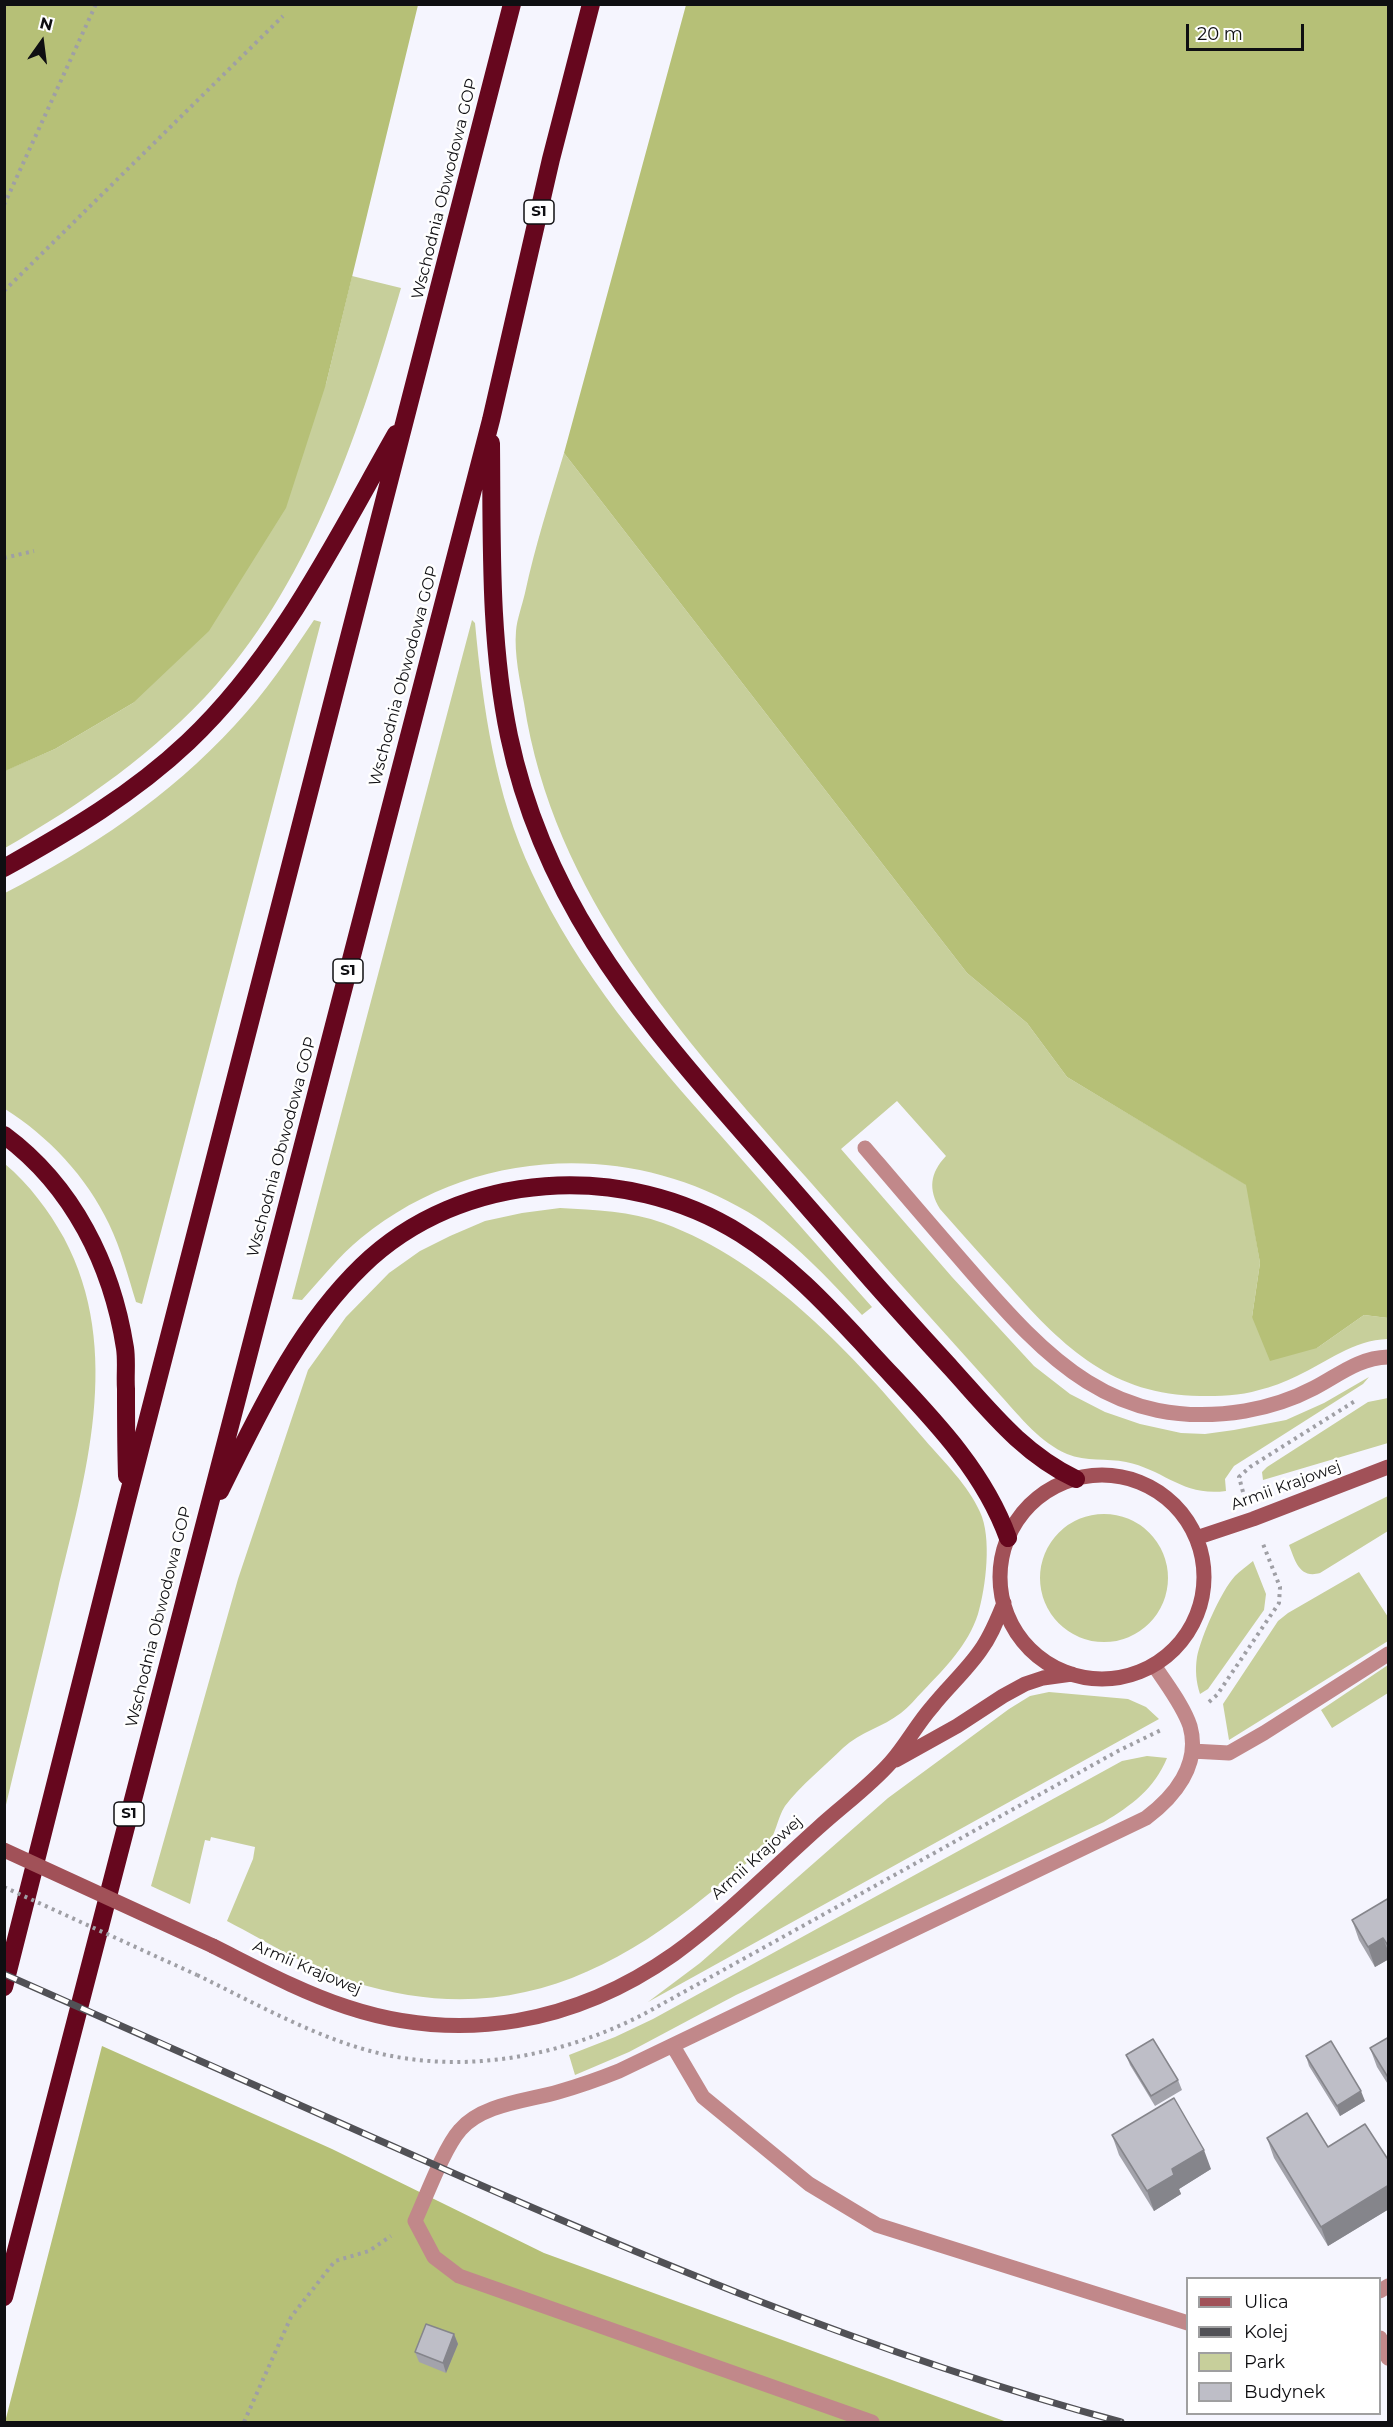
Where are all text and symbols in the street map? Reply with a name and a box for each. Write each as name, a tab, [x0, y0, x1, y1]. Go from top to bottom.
north arrow	[12, 12, 72, 72]
scale bar	[1189, 12, 1308, 50]
text: N	[38, 13, 55, 35]
text: 20 m	[1197, 23, 1243, 45]
street label: Wschodnia Obwodowa GOP	[408, 76, 482, 302]
road number: S1	[524, 200, 554, 224]
street label: Wschodnia Obwodowa GOP	[365, 564, 443, 788]
road number: S1	[333, 959, 363, 983]
street label: Wschodnia Obwodowa GOP	[243, 1035, 321, 1259]
street label: Armii Krajowej	[1228, 1457, 1344, 1515]
street label: Wschodnia Obwodowa GOP	[122, 1504, 196, 1730]
road number: S1	[114, 1802, 144, 1826]
street label: Armii Krajowej	[708, 1812, 806, 1904]
street label: Armii Krajowej	[250, 1937, 364, 1999]
legend	[1186, 2277, 1381, 2415]
text: Ulica	[1244, 2291, 1289, 2313]
text: Kolej	[1244, 2321, 1288, 2343]
text: Park	[1244, 2351, 1285, 2373]
text: Budynek	[1244, 2381, 1325, 2403]

